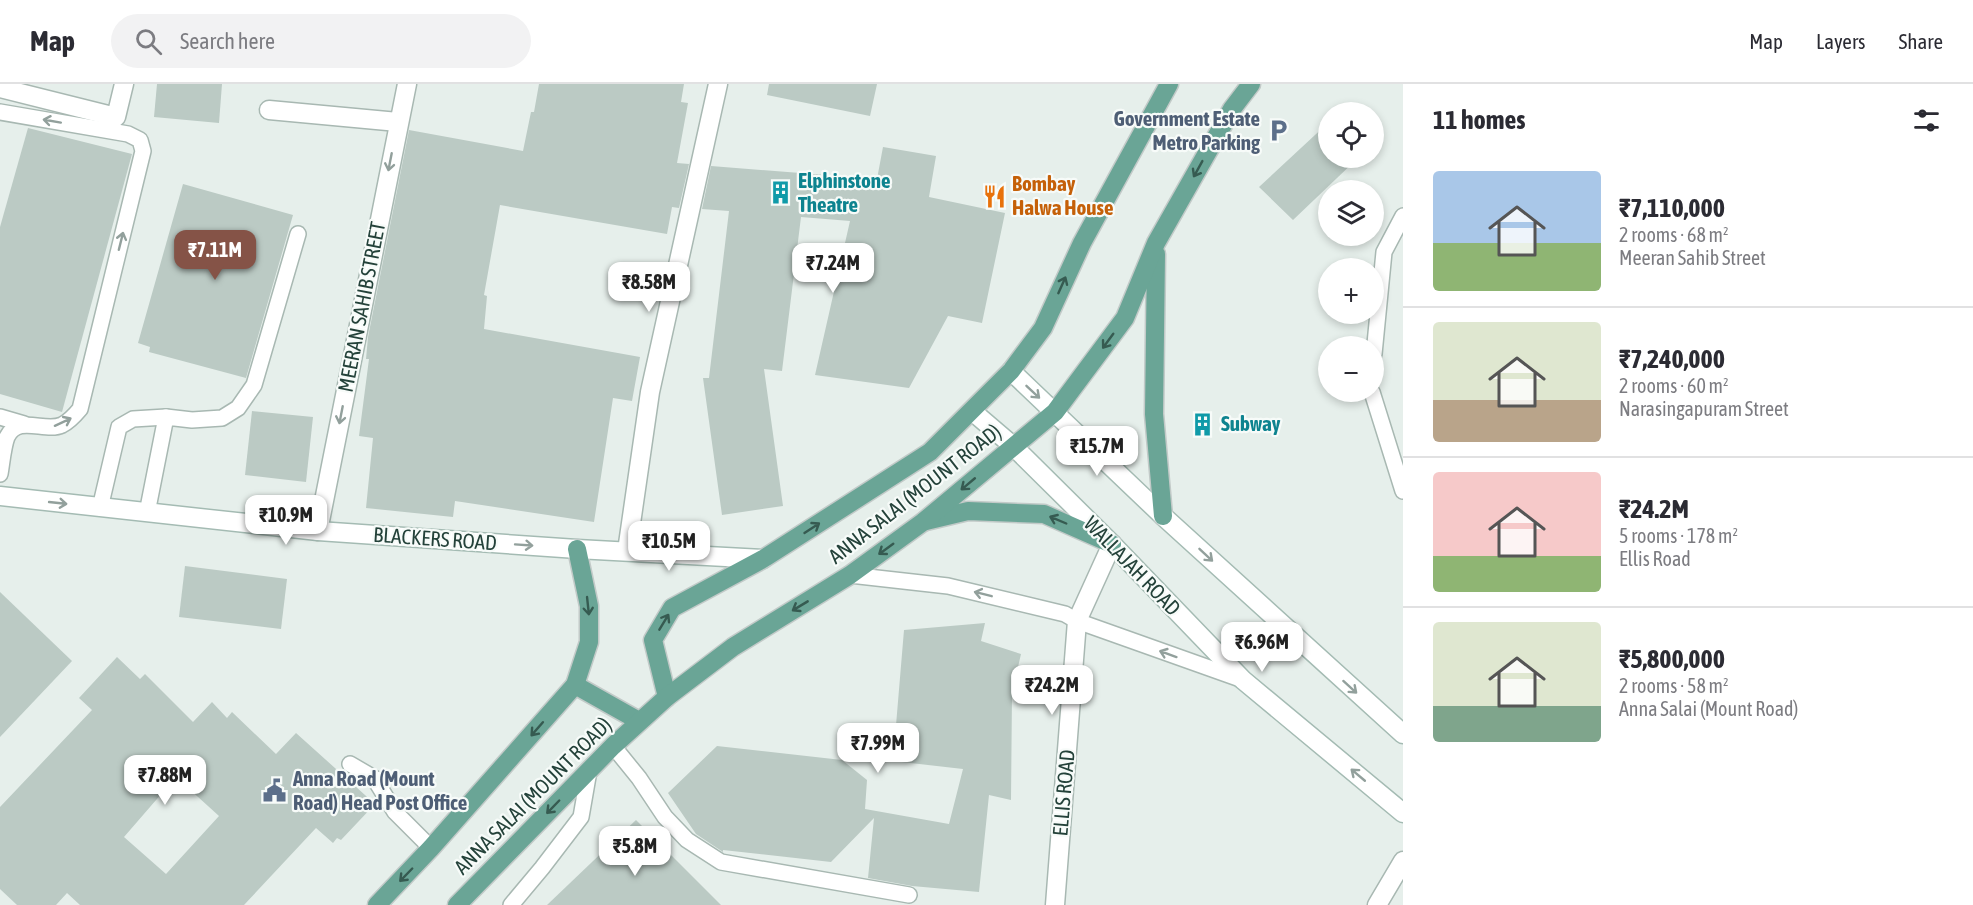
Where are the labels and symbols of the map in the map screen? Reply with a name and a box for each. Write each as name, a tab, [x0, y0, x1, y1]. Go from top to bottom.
place label: Government Estate Metro Parking	[1114, 106, 1261, 154]
one-way arrow	[43, 115, 62, 126]
parking icon: Government Estate Metro Parking	[1265, 118, 1291, 144]
one-way arrow	[384, 152, 395, 171]
one-way arrow	[1192, 160, 1204, 177]
place label: Elphinstone Theatre	[798, 168, 891, 216]
place label: Bombay Halwa House	[1012, 171, 1113, 219]
building icon: Elphinstone Theatre	[767, 180, 793, 206]
restaurant icon: Bombay Halwa House	[981, 183, 1007, 209]
street label: MEERAN SAHIB STREET	[333, 220, 389, 394]
pin: ₹7.11M	[166, 230, 264, 281]
one-way arrow	[116, 232, 127, 252]
pin: ₹7.24M	[784, 243, 882, 294]
pin: ₹8.58M	[600, 262, 698, 313]
one-way arrow	[1057, 277, 1069, 295]
one-way arrow	[1102, 333, 1115, 349]
one-way arrow	[1026, 385, 1041, 399]
one-way arrow	[335, 405, 346, 424]
building icon: Subway	[1190, 411, 1216, 437]
place label: Subway	[1221, 411, 1281, 435]
one-way arrow	[54, 416, 72, 427]
street label: ANNA SALAI (MOUNT ROAD)	[824, 419, 1005, 568]
pin: ₹15.7M	[1048, 426, 1146, 477]
one-way arrow	[960, 477, 976, 490]
pin: ₹10.9M	[237, 495, 335, 546]
one-way arrow	[48, 498, 68, 509]
street label: WALLAJAH ROAD	[1080, 511, 1186, 620]
one-way arrow	[1049, 514, 1067, 525]
pin: ₹10.5M	[620, 521, 718, 572]
street label: BLACKERS ROAD	[372, 522, 498, 554]
one-way arrow	[803, 522, 820, 534]
one-way arrow	[514, 540, 534, 551]
one-way arrow	[879, 542, 895, 555]
one-way arrow	[1198, 548, 1213, 562]
one-way arrow	[974, 588, 993, 600]
one-way arrow	[583, 596, 594, 616]
one-way arrow	[792, 600, 809, 612]
one-way arrow	[658, 614, 670, 631]
pin: ₹6.96M	[1213, 622, 1311, 673]
one-way arrow	[1160, 647, 1178, 658]
pin: ₹24.2M	[1003, 665, 1101, 716]
one-way arrow	[1342, 680, 1357, 694]
street label: ANNA SALAI (MOUNT ROAD)	[449, 712, 616, 879]
one-way arrow	[530, 721, 543, 737]
pin: ₹7.99M	[829, 723, 927, 774]
street label: ELLIS ROAD	[1047, 749, 1079, 837]
pin: ₹7.88M	[116, 755, 214, 806]
place label: Anna Road (Mount Road) Head Post Office	[292, 766, 467, 814]
one-way arrow	[1350, 769, 1366, 782]
public building icon: Anna Road (Mount Road) Head Post Office	[262, 778, 288, 804]
one-way arrow	[546, 799, 561, 814]
pin: ₹5.8M	[593, 826, 677, 877]
one-way arrow	[399, 867, 414, 882]

